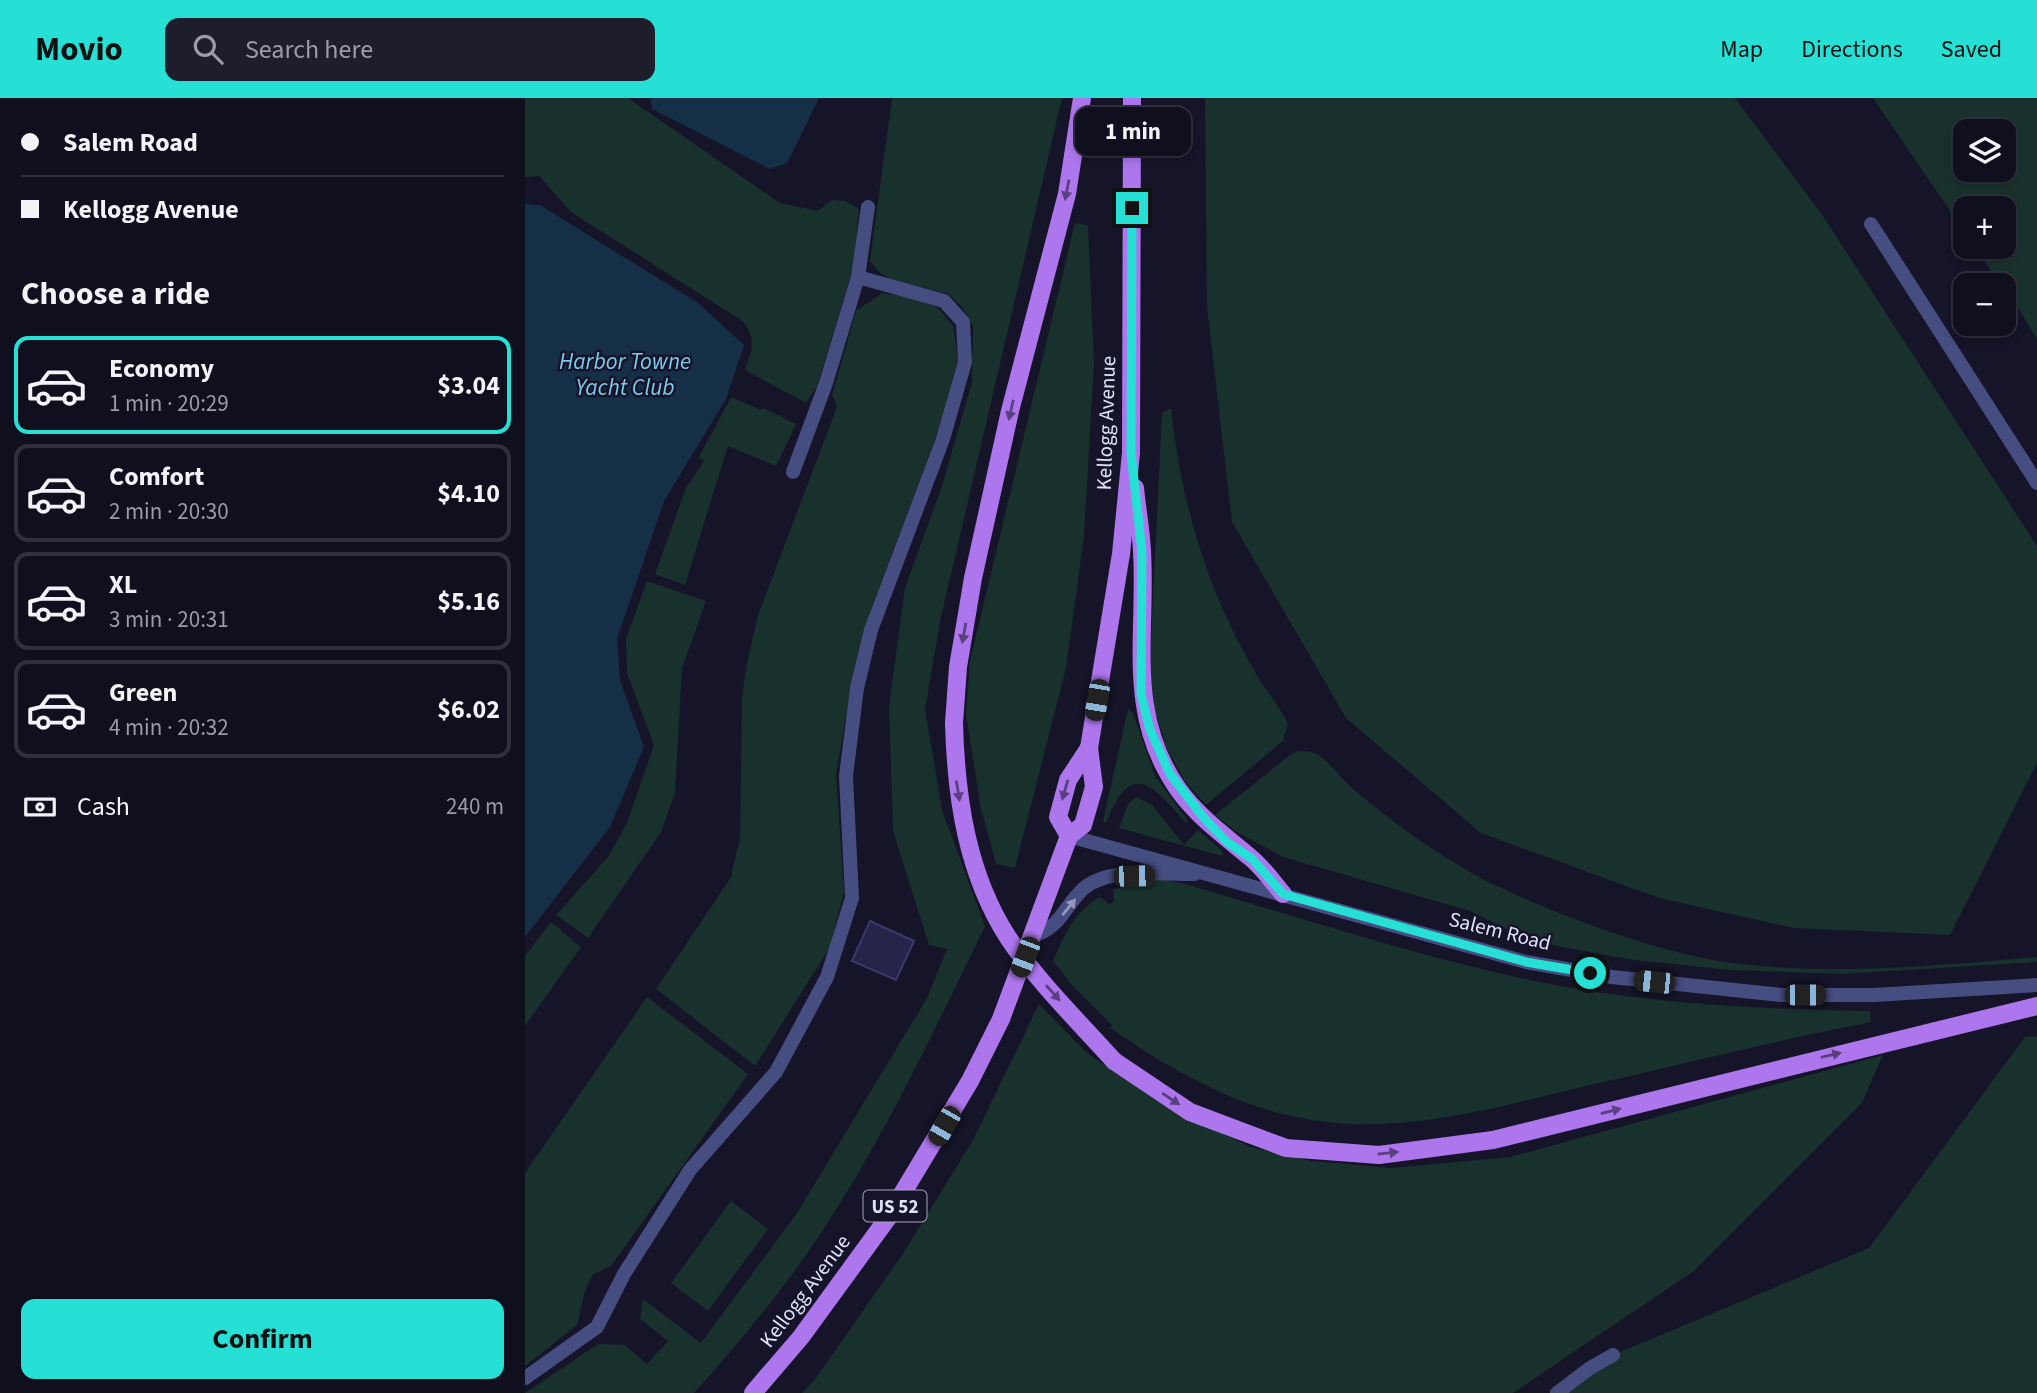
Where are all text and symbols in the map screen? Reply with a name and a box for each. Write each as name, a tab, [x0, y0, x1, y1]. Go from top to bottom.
search box	[165, 18, 655, 81]
text: Movio	[35, 26, 123, 73]
icon: search	[189, 30, 227, 68]
text: Search here	[245, 31, 373, 68]
text: Map	[1720, 32, 1763, 67]
text: Directions	[1801, 32, 1903, 67]
text: Saved	[1941, 32, 2002, 67]
callout: 1 min	[1074, 106, 1190, 155]
text: 1 min	[1105, 115, 1161, 148]
map controls	[1953, 119, 2016, 336]
button: layers	[1953, 119, 2016, 182]
text: Salem Road	[63, 124, 198, 161]
one-way arrow	[1062, 179, 1073, 201]
text: Kellogg Avenue	[63, 191, 239, 228]
route end	[1116, 192, 1148, 224]
button: +	[1953, 196, 2016, 259]
text: Choose a ride	[21, 271, 210, 317]
button: −	[1953, 273, 2016, 336]
water label: Harbor Towne Yacht Club	[559, 345, 691, 404]
text: Economy	[109, 350, 214, 387]
icon: car	[25, 354, 88, 417]
street label: Kellogg Avenue	[1089, 355, 1123, 491]
text: $3.04	[437, 367, 500, 404]
text: 1 min · 20:29	[109, 387, 229, 420]
one-way arrow	[1005, 399, 1016, 421]
text: Comfort	[109, 458, 204, 495]
icon: car	[25, 462, 88, 525]
text: $4.10	[437, 475, 500, 512]
text: 2 min · 20:30	[109, 495, 229, 528]
text: XL	[109, 566, 137, 603]
icon: car	[25, 570, 88, 633]
text: $5.16	[437, 583, 500, 620]
text: 3 min · 20:31	[109, 603, 229, 636]
one-way arrow	[958, 622, 969, 644]
text: Green	[109, 674, 177, 711]
car	[1084, 677, 1111, 723]
icon: car	[25, 678, 88, 741]
text: $6.02	[437, 691, 500, 728]
text: 4 min · 20:32	[109, 711, 229, 744]
one-way arrow	[952, 780, 963, 802]
one-way arrow	[1060, 780, 1070, 801]
icon: cash	[21, 788, 59, 826]
text: Cash	[77, 788, 130, 825]
text: 240 m	[446, 790, 504, 823]
car	[1113, 865, 1156, 887]
one-way arrow	[1062, 898, 1077, 916]
street label: Salem Road	[1446, 904, 1554, 958]
car	[1008, 934, 1043, 980]
route start	[1574, 957, 1606, 989]
car	[1633, 969, 1676, 995]
one-way arrow	[1045, 985, 1060, 1002]
car	[1785, 985, 1827, 1006]
one-way arrow	[1821, 1049, 1843, 1060]
one-way arrow	[1161, 1093, 1181, 1106]
car	[925, 1103, 964, 1149]
one-way arrow	[1600, 1105, 1622, 1116]
one-way arrow	[1377, 1148, 1399, 1159]
road number: US 52	[863, 1190, 927, 1222]
street label: Kellogg Avenue	[753, 1228, 857, 1354]
button: Confirm	[21, 1299, 504, 1379]

